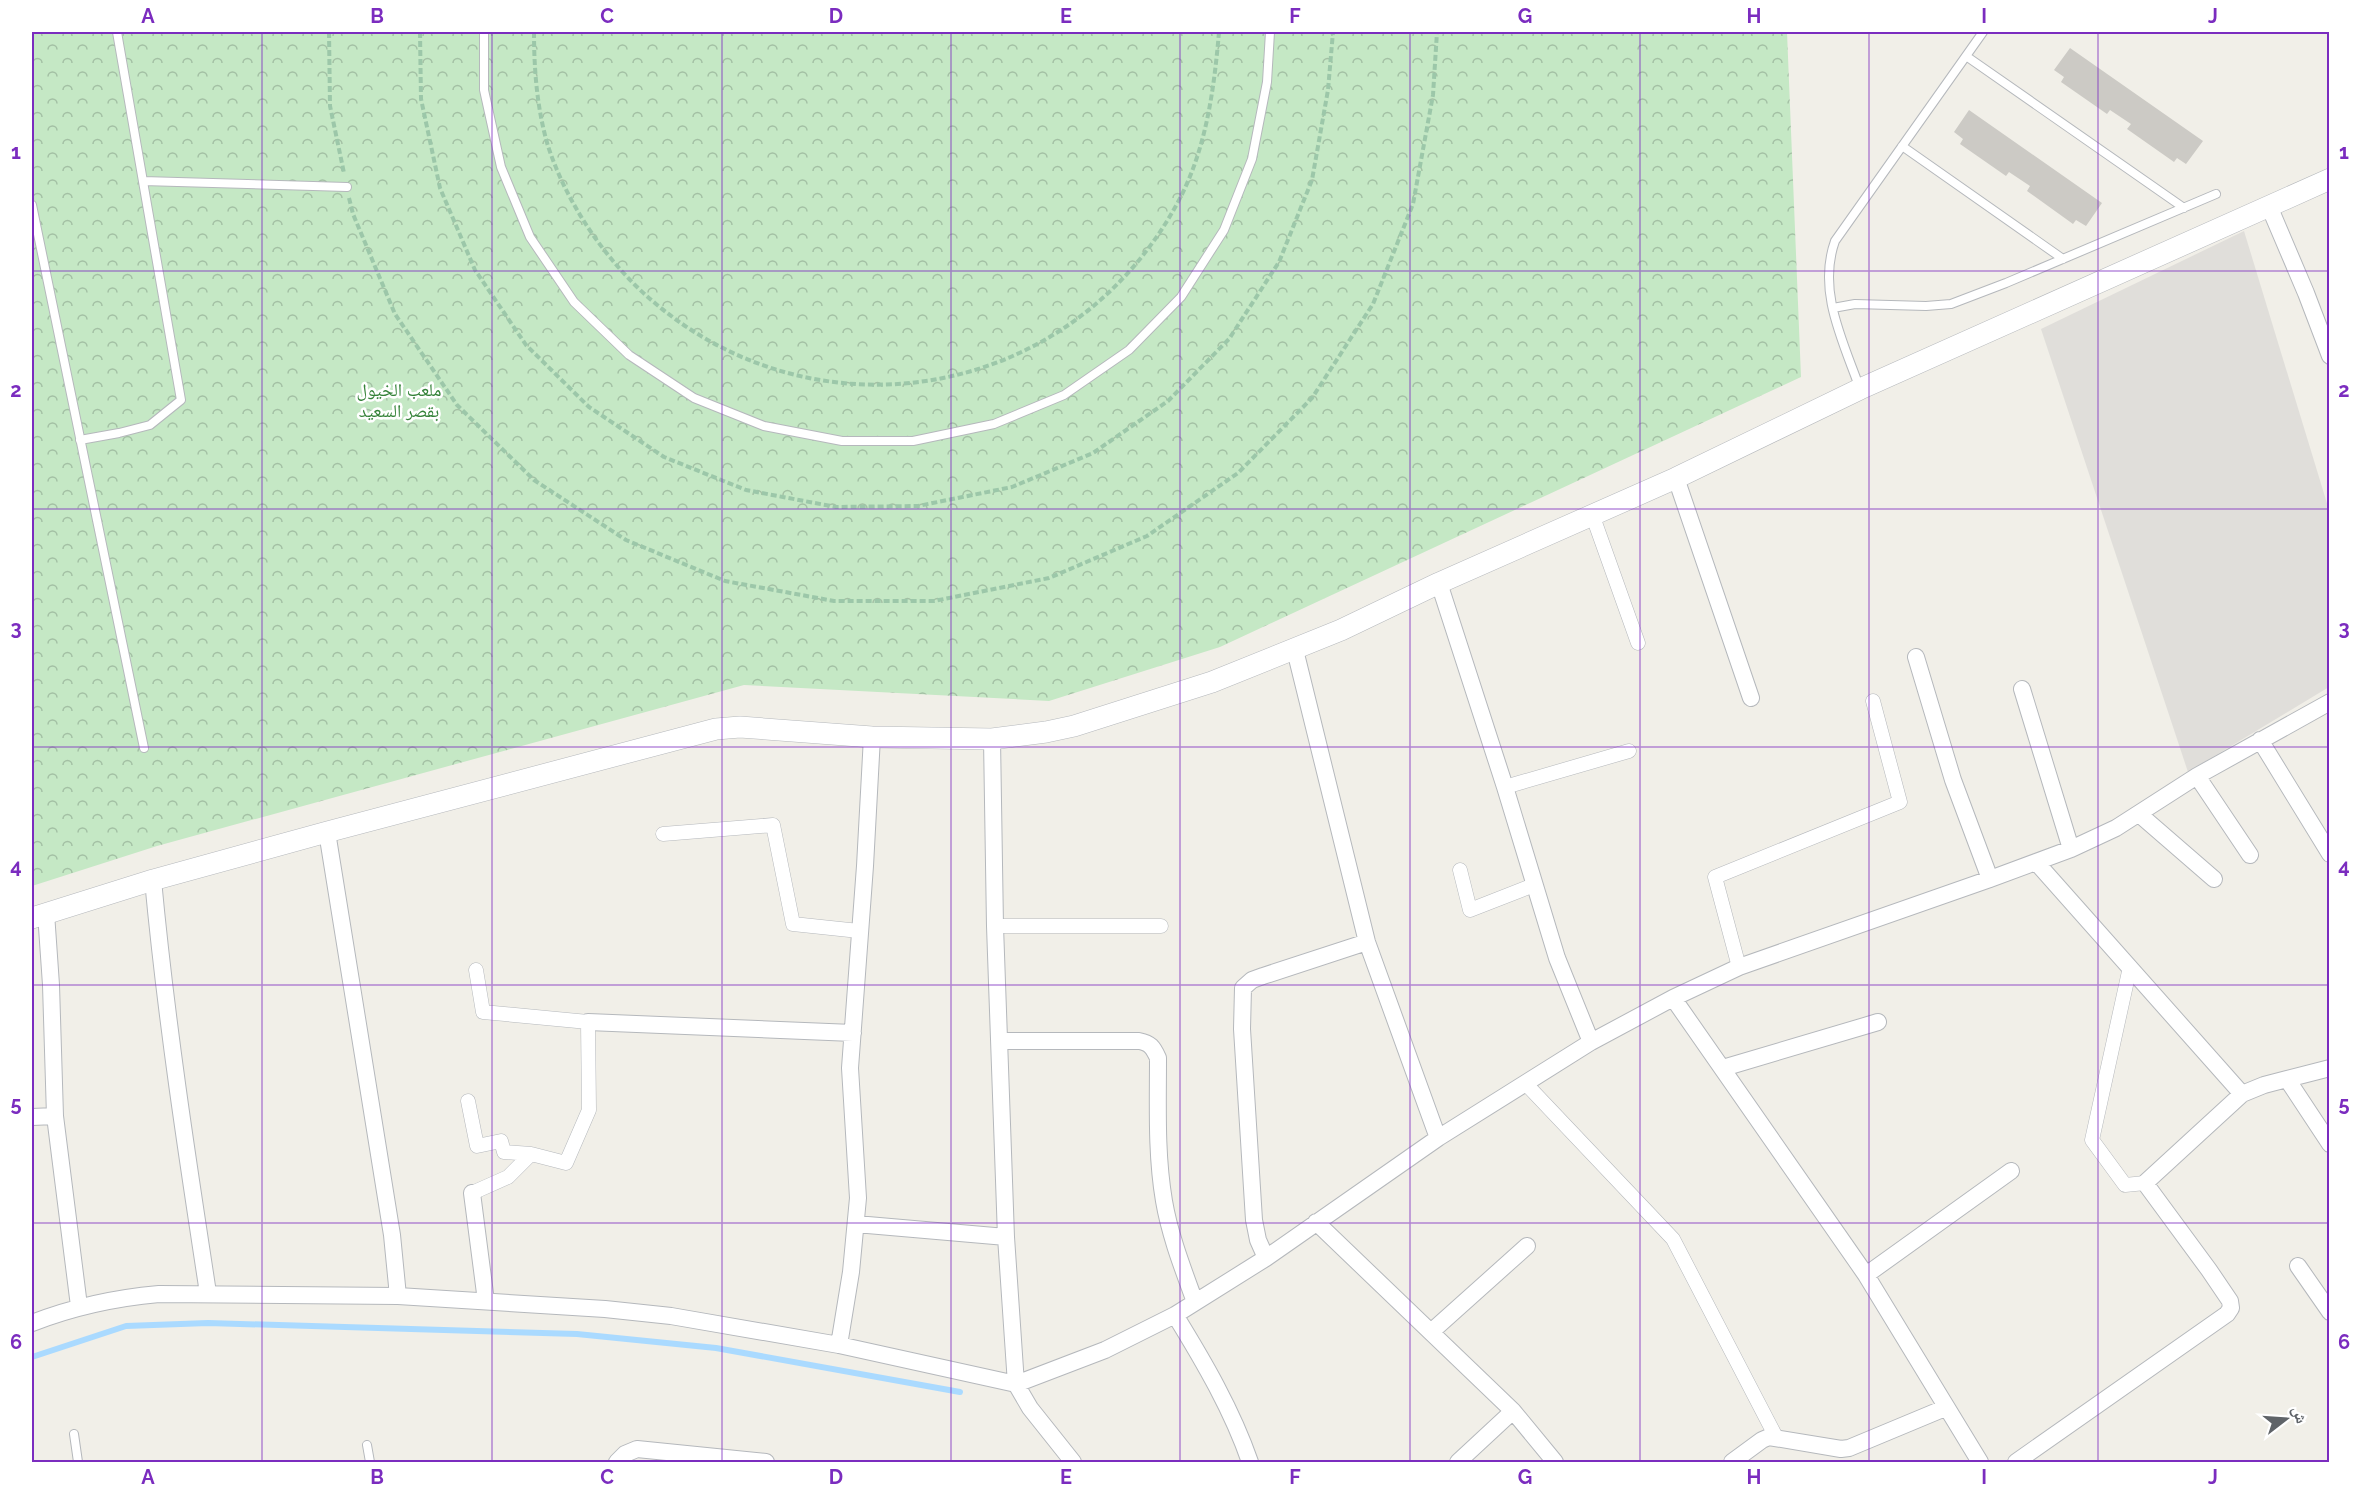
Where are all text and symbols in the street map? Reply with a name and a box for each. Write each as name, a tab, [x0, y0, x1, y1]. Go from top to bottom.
text: A	[141, 4, 155, 28]
text: B	[370, 4, 384, 28]
text: C	[600, 4, 614, 28]
text: D	[829, 4, 843, 28]
text: E	[1060, 4, 1072, 28]
text: F	[1289, 4, 1301, 28]
text: G	[1518, 4, 1532, 28]
text: H	[1747, 4, 1761, 28]
text: I	[1981, 4, 1987, 28]
text: J	[2208, 4, 2218, 28]
text: 1	[11, 140, 21, 164]
text: 1	[2339, 140, 2349, 164]
text: 2	[10, 378, 22, 402]
text: 2	[2338, 378, 2350, 402]
park label: ملعب الخيول بقصر السعيد	[356, 379, 442, 421]
text: 3	[10, 616, 22, 640]
text: 3	[2338, 616, 2350, 640]
text: 4	[10, 854, 22, 878]
text: 4	[2338, 854, 2350, 878]
text: 5	[10, 1092, 22, 1116]
text: 5	[2338, 1092, 2350, 1116]
text: 6	[10, 1330, 22, 1354]
text: 6	[2338, 1330, 2350, 1354]
north arrow	[2256, 1389, 2316, 1449]
text: ش	[2288, 1404, 2311, 1426]
text: A	[141, 1465, 155, 1489]
text: B	[370, 1465, 384, 1489]
text: C	[600, 1465, 614, 1489]
text: D	[829, 1465, 843, 1489]
text: E	[1060, 1465, 1072, 1489]
text: F	[1289, 1465, 1301, 1489]
text: G	[1518, 1465, 1532, 1489]
text: H	[1747, 1465, 1761, 1489]
text: I	[1981, 1465, 1987, 1489]
text: J	[2208, 1465, 2218, 1489]

